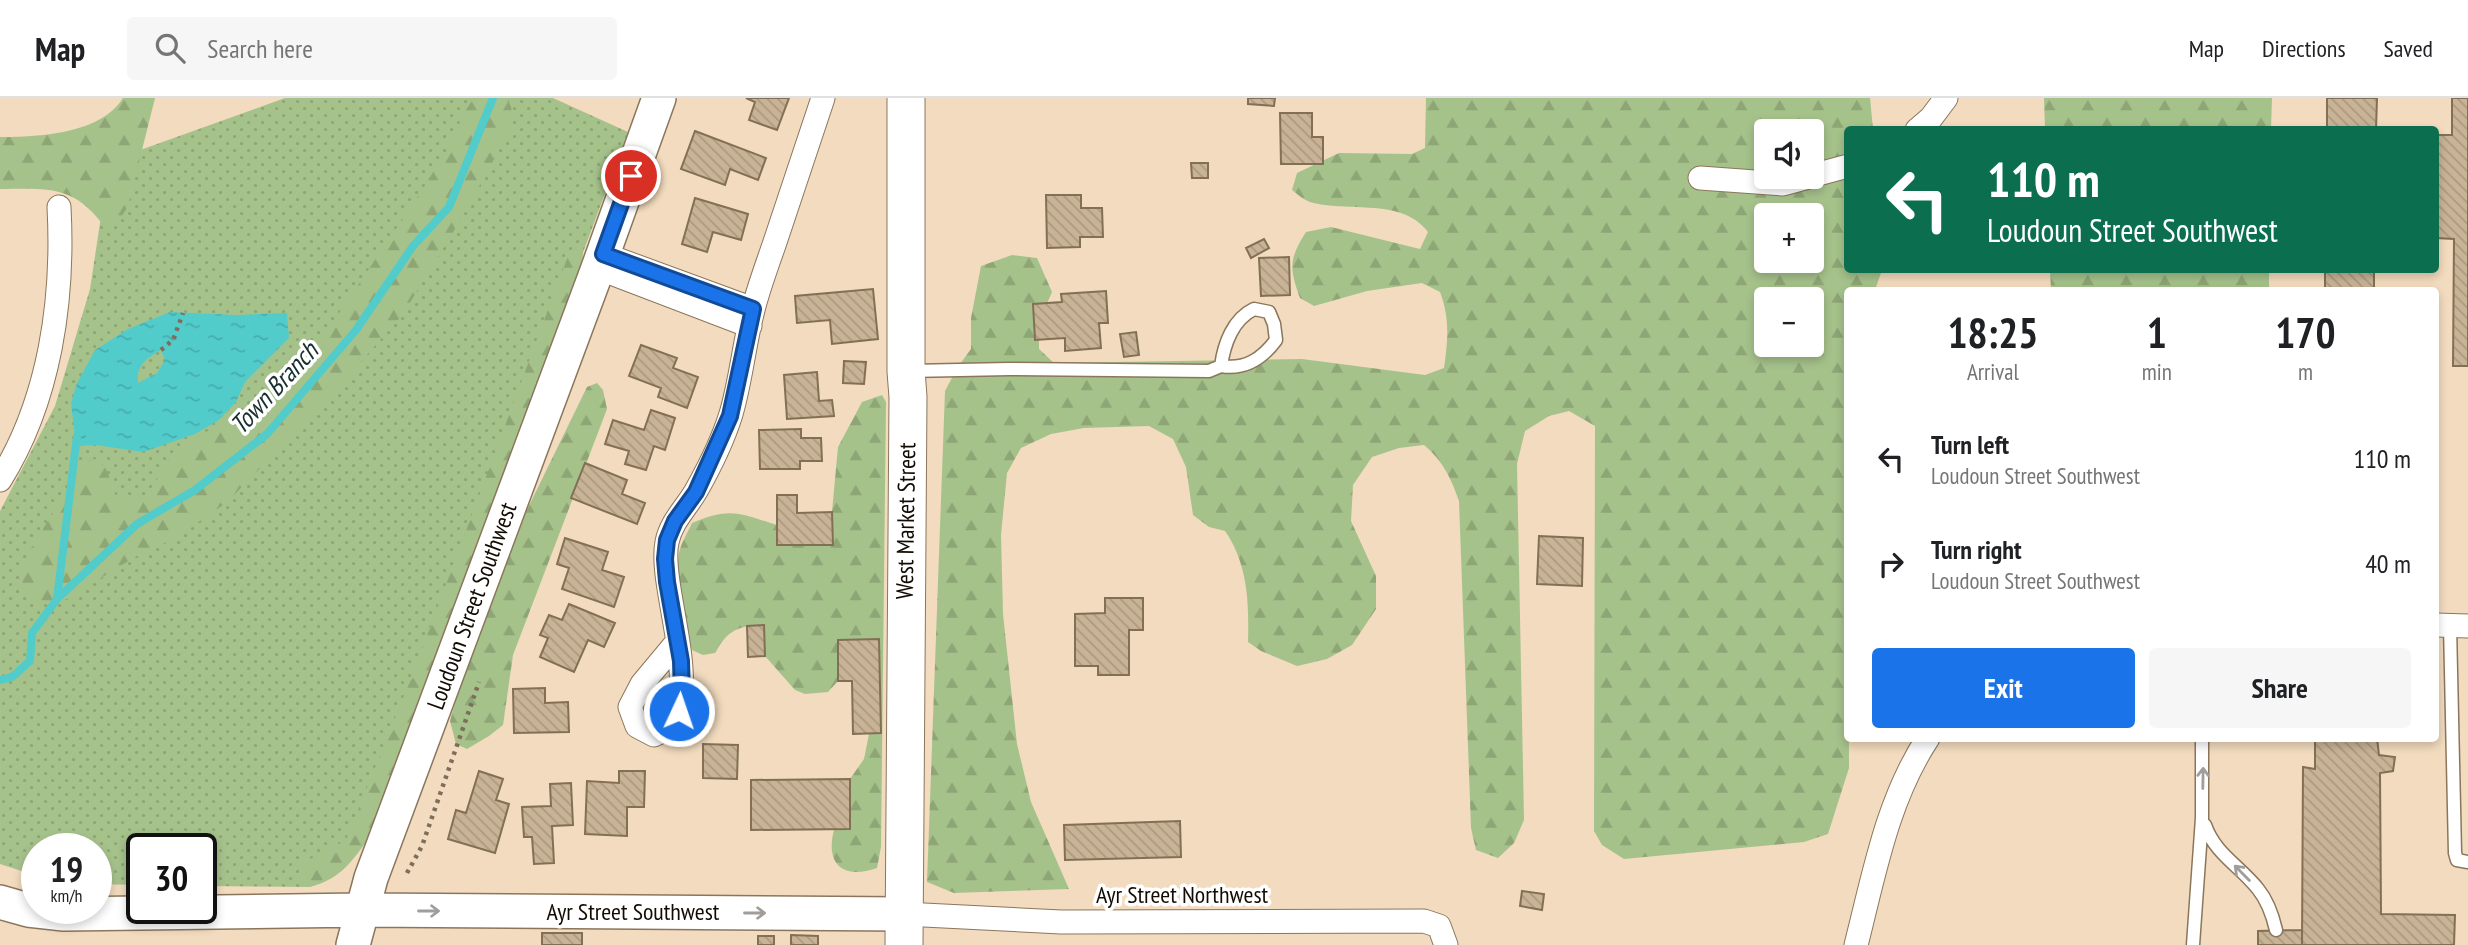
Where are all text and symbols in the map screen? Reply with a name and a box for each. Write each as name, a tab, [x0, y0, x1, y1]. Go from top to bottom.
search box	[127, 17, 617, 80]
text: Map	[35, 27, 85, 70]
icon: search	[151, 29, 189, 67]
text: Search here	[207, 32, 313, 65]
text: Map	[2189, 33, 2224, 64]
text: Directions	[2262, 33, 2346, 64]
text: Saved	[2384, 33, 2433, 64]
map controls	[1754, 119, 1824, 357]
button: sound	[1754, 119, 1824, 189]
pin	[601, 146, 661, 206]
text: 110 m	[1987, 147, 2100, 211]
icon: left	[1872, 154, 1963, 245]
icon: arrive	[612, 157, 650, 195]
button: +	[1754, 203, 1824, 273]
text: Loudoun Street Southwest	[1987, 209, 2278, 251]
button: −	[1754, 287, 1824, 357]
text: 18:25	[1947, 305, 2038, 360]
text: 1	[2147, 305, 2167, 360]
text: 170	[2275, 305, 2336, 360]
water label: Town Branch	[223, 334, 326, 441]
text: Arrival	[1967, 357, 2019, 386]
text: min	[2142, 357, 2172, 386]
text: m	[2298, 357, 2313, 386]
text: Turn left	[1931, 428, 2009, 461]
icon: left	[1872, 440, 1910, 478]
street label: West Market Street	[889, 442, 922, 600]
text: 110 m	[2353, 442, 2411, 475]
text: Loudoun Street Southwest	[1931, 461, 2140, 490]
street label: Loudoun Street Southwest	[420, 498, 524, 714]
text: Turn right	[1931, 533, 2022, 566]
icon: right	[1872, 545, 1910, 583]
text: 40 m	[2365, 547, 2411, 580]
text: Loudoun Street Southwest	[1931, 566, 2140, 595]
button: Exit	[1872, 648, 2135, 728]
button: Share	[2149, 648, 2411, 728]
position arrow	[642, 674, 716, 748]
one-way arrow	[2196, 767, 2210, 790]
speed limit sign: 30	[126, 833, 217, 924]
text: 19	[50, 846, 83, 892]
one-way arrow	[2233, 865, 2250, 882]
street label: Ayr Street Northwest	[1096, 879, 1269, 910]
text: km/h	[51, 884, 82, 907]
street label: Ayr Street Southwest	[547, 896, 720, 927]
one-way arrow	[417, 904, 440, 918]
one-way arrow	[743, 906, 766, 920]

